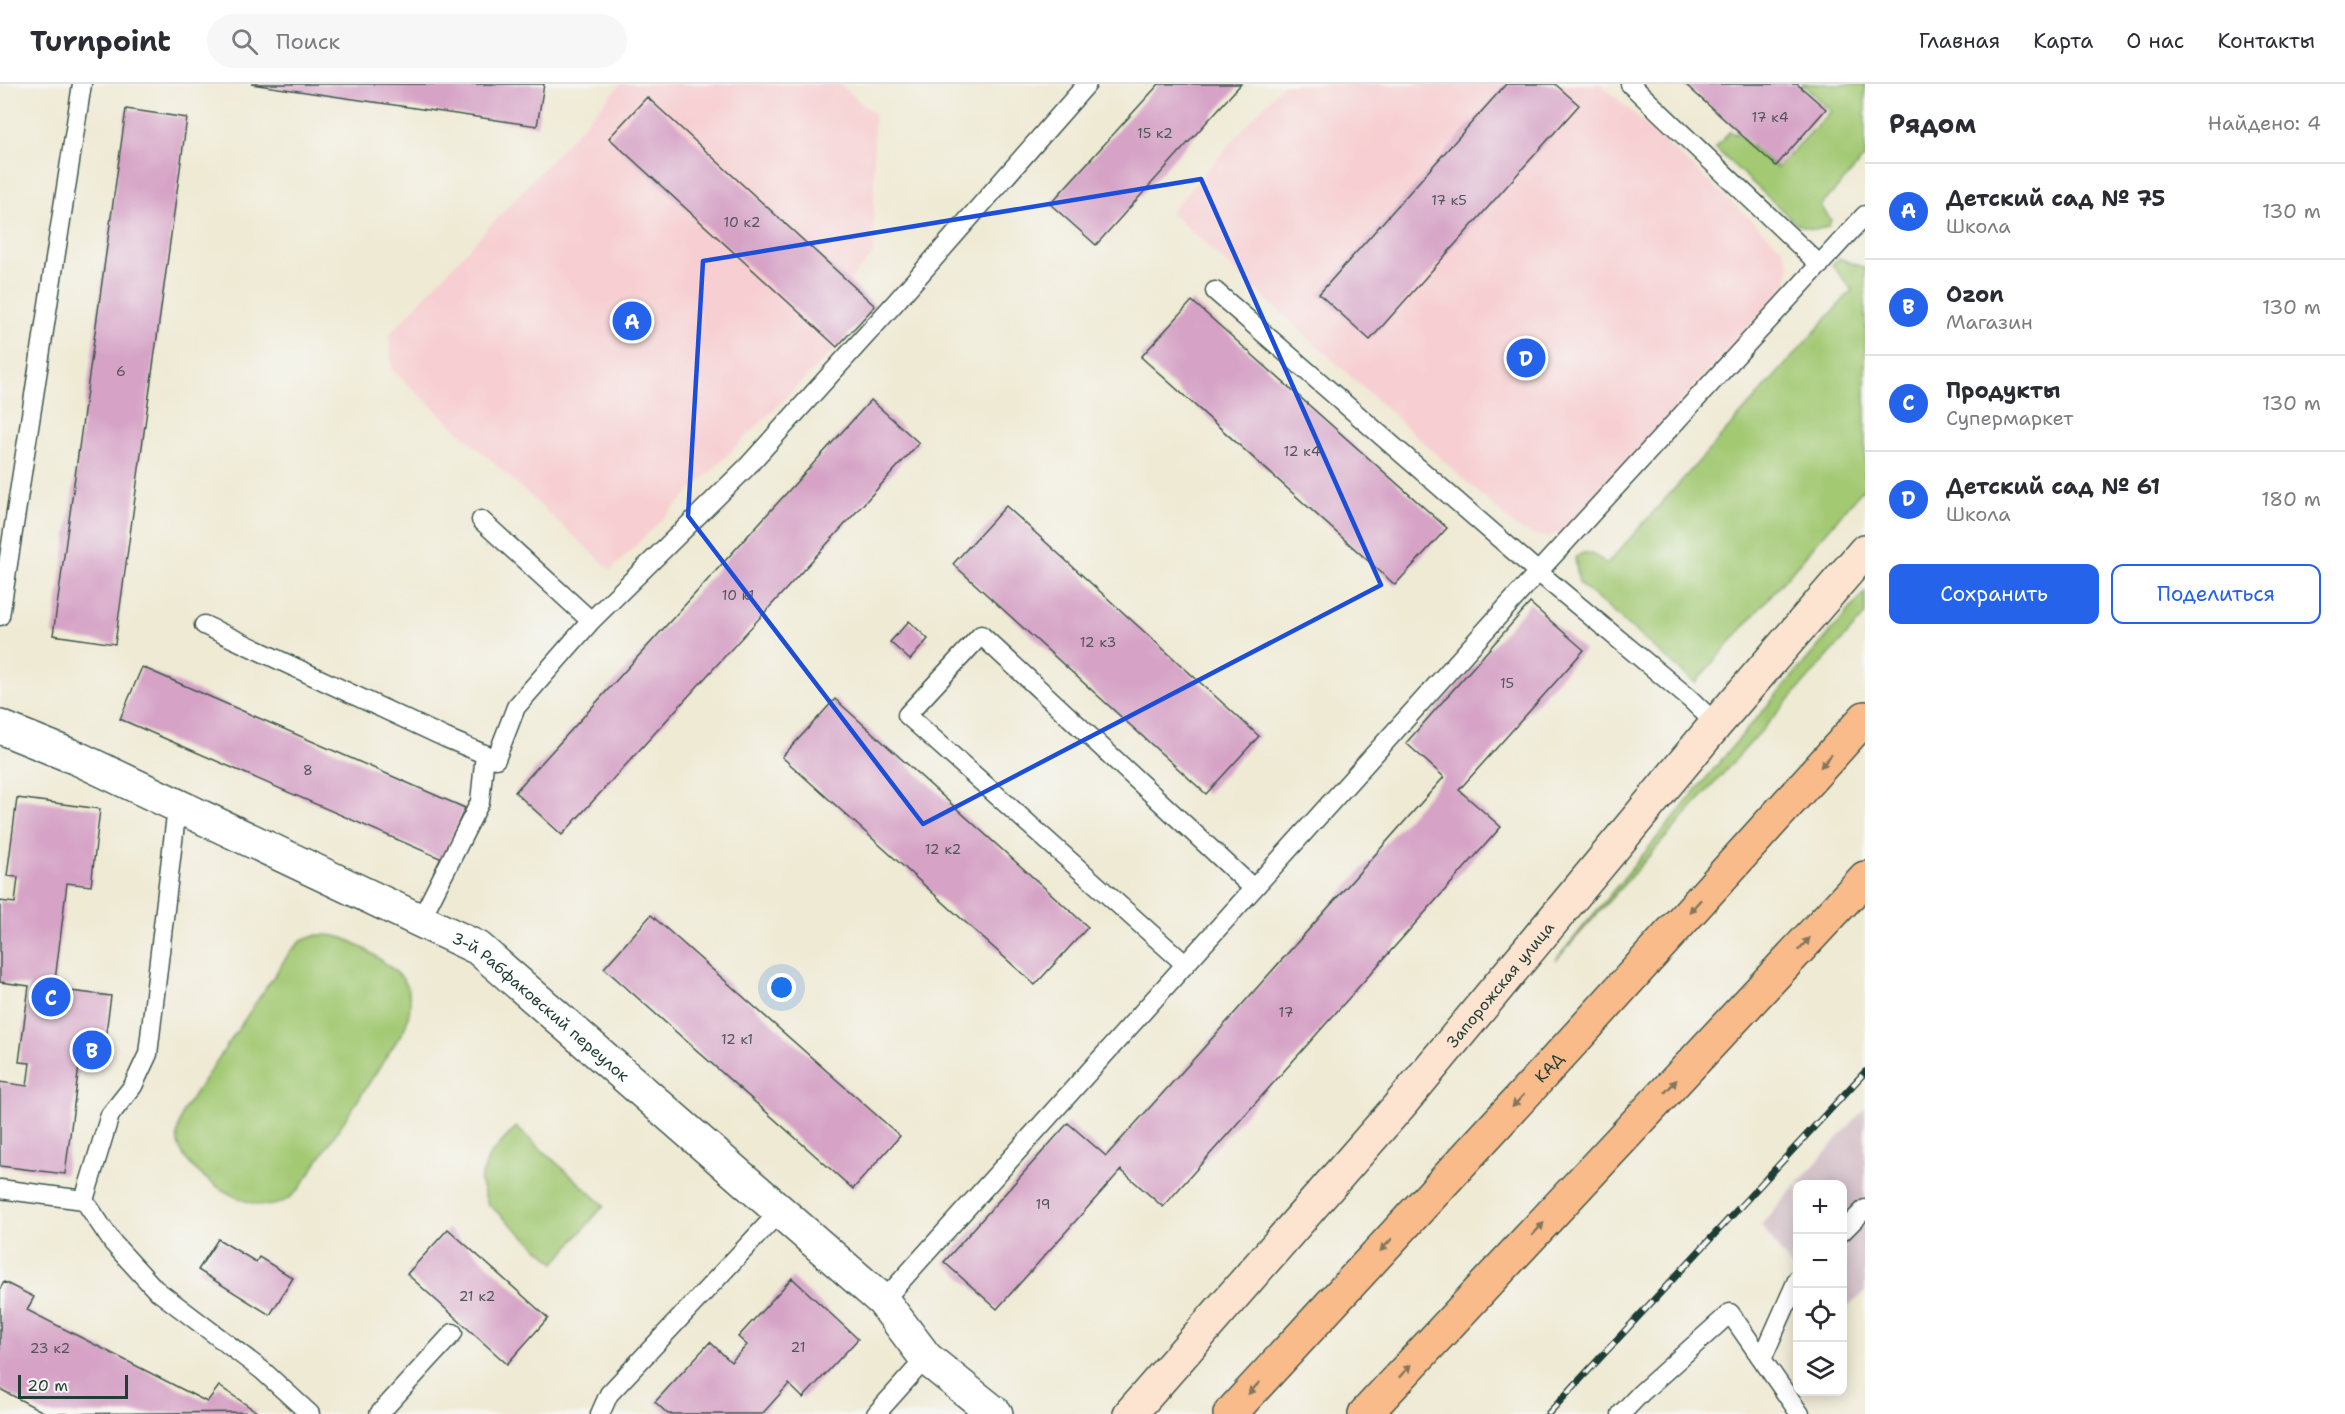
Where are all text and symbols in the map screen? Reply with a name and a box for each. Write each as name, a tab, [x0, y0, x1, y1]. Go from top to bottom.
search box	[207, 14, 627, 68]
text: Turnpoint	[30, 22, 171, 60]
icon: search	[228, 25, 261, 58]
text: Поиск	[276, 27, 340, 56]
text: Главная	[1919, 27, 2000, 55]
text: Карта	[2033, 27, 2093, 55]
text: О нас	[2126, 27, 2184, 55]
text: Контакты	[2217, 27, 2315, 55]
text: Рядом	[1889, 106, 1976, 141]
house number: 17 к4	[1752, 108, 1789, 126]
text: Найдено: 4	[2208, 110, 2321, 136]
house number: 15 к2	[1137, 124, 1173, 142]
text: Детский сад № 75	[1946, 184, 2165, 213]
house number: 17 к5	[1431, 191, 1467, 209]
text: A	[1901, 198, 1916, 224]
text: 130 m	[2262, 198, 2321, 224]
house number: 10 к2	[724, 213, 760, 231]
text: Школа	[1946, 213, 2011, 239]
text: Ozon	[1946, 280, 2004, 309]
text: B	[1902, 294, 1915, 320]
text: 130 m	[2262, 294, 2321, 320]
pin: A	[612, 298, 652, 344]
text: Магазин	[1946, 309, 2033, 335]
pin: D	[1506, 336, 1546, 380]
house number: 6	[116, 362, 126, 380]
text: Продукты	[1946, 376, 2060, 405]
text: C	[1902, 390, 1915, 416]
text: 130 m	[2262, 390, 2321, 416]
text: Супермаркет	[1946, 405, 2073, 431]
house number: 12 к4	[1284, 442, 1321, 460]
text: Детский сад № 61	[1946, 472, 2160, 501]
text: D	[1901, 486, 1916, 512]
text: 180 m	[2261, 486, 2321, 512]
text: Школа	[1946, 501, 2011, 527]
button: Сохранить	[1889, 564, 2099, 624]
button: Поделиться	[2111, 564, 2321, 624]
house number: 10 к1	[722, 586, 754, 604]
house number: 12 к3	[1080, 633, 1116, 651]
house number: 15	[1500, 674, 1514, 692]
one-way arrow	[1819, 754, 1833, 769]
house number: 8	[303, 761, 313, 779]
house number: 12 к2	[925, 840, 961, 858]
one-way arrow	[1689, 898, 1702, 913]
street label: Запорожская улица	[1442, 917, 1559, 1052]
street label: 3-й Рабфаковский переулок	[449, 927, 634, 1087]
one-way arrow	[1797, 936, 1811, 951]
your location	[767, 973, 796, 1002]
pin: C	[32, 974, 70, 1020]
house number: 17	[1279, 1003, 1293, 1021]
pin: B	[72, 1028, 112, 1072]
house number: 12 к1	[721, 1030, 753, 1048]
street label: КАД	[1530, 1048, 1568, 1087]
one-way arrow	[1664, 1079, 1678, 1094]
one-way arrow	[1511, 1094, 1525, 1109]
map controls	[1793, 1180, 1847, 1396]
button: +	[1793, 1180, 1847, 1234]
house number: 19	[1035, 1195, 1051, 1213]
one-way arrow	[1530, 1222, 1544, 1236]
button: −	[1793, 1234, 1847, 1288]
one-way arrow	[1379, 1237, 1393, 1252]
house number: 21 к2	[459, 1287, 495, 1305]
button: locate	[1793, 1288, 1847, 1342]
house number: 21	[791, 1338, 805, 1356]
house number: 23 к2	[30, 1339, 70, 1357]
button: layers	[1793, 1342, 1847, 1396]
one-way arrow	[1397, 1364, 1411, 1378]
scale bar	[18, 1372, 128, 1400]
text: 20 m	[27, 1375, 68, 1396]
one-way arrow	[1248, 1380, 1261, 1395]

